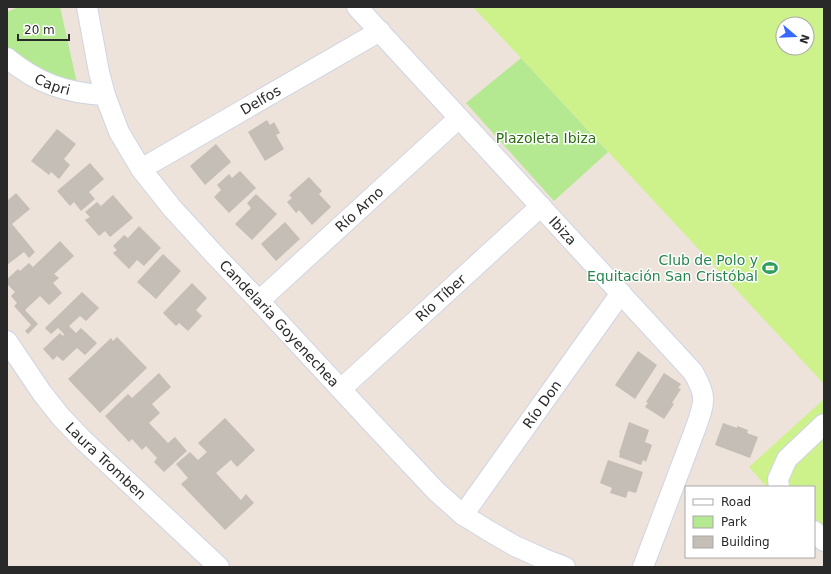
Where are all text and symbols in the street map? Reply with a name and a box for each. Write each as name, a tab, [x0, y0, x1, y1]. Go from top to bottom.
scale bar	[18, 16, 69, 42]
north arrow	[775, 16, 815, 56]
text: 20 m	[24, 23, 55, 37]
text: N	[796, 33, 812, 46]
street label: Capri	[32, 70, 72, 98]
street label: Delfos	[237, 82, 284, 118]
park label: Plazoleta Ibiza	[496, 130, 596, 146]
street label: Río Arno	[332, 183, 387, 235]
street label: Ibiza	[546, 213, 580, 248]
place label: Club de Polo y Equitación San Cristóbal	[587, 252, 758, 284]
street label: Candelaria Goyenechea	[216, 257, 342, 390]
sports icon: Club de Polo y Equitación San Cristóbal	[761, 259, 779, 277]
street label: Río Tíber	[412, 271, 469, 325]
street label: Río Don	[519, 377, 564, 431]
street label: Laura Tromben	[62, 419, 149, 503]
legend	[685, 486, 815, 558]
text: Road	[721, 495, 751, 509]
text: Park	[721, 515, 747, 529]
text: Building	[721, 535, 770, 549]

